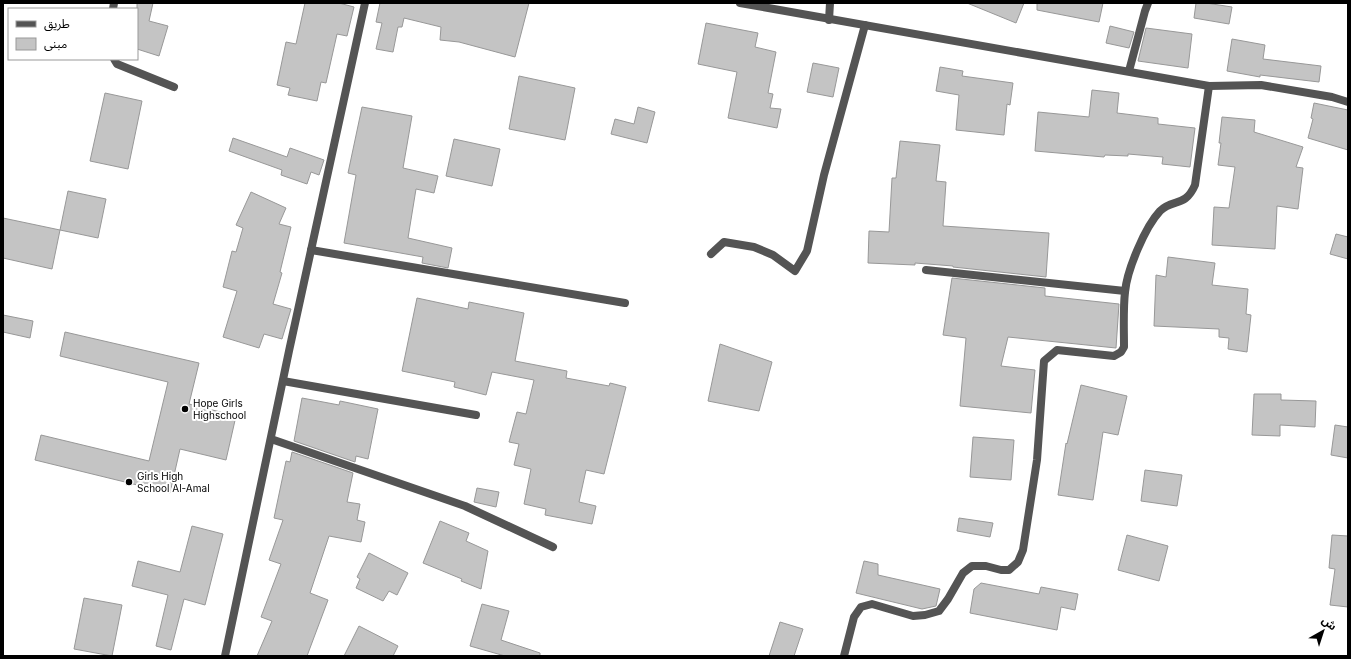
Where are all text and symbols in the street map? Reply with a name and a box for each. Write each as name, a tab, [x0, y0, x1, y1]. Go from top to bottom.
legend	[8, 8, 138, 60]
text: طريق	[44, 16, 70, 32]
text: مبنى	[44, 36, 67, 51]
place label: Hope Girls Highschool	[193, 397, 246, 421]
marker: Hope Girls Highschool	[180, 404, 190, 414]
place label: Girls High School Al-Amal	[137, 470, 210, 494]
marker: Girls High School Al-Amal	[124, 477, 134, 487]
north arrow	[1303, 611, 1343, 651]
text: ش	[1319, 613, 1340, 633]

